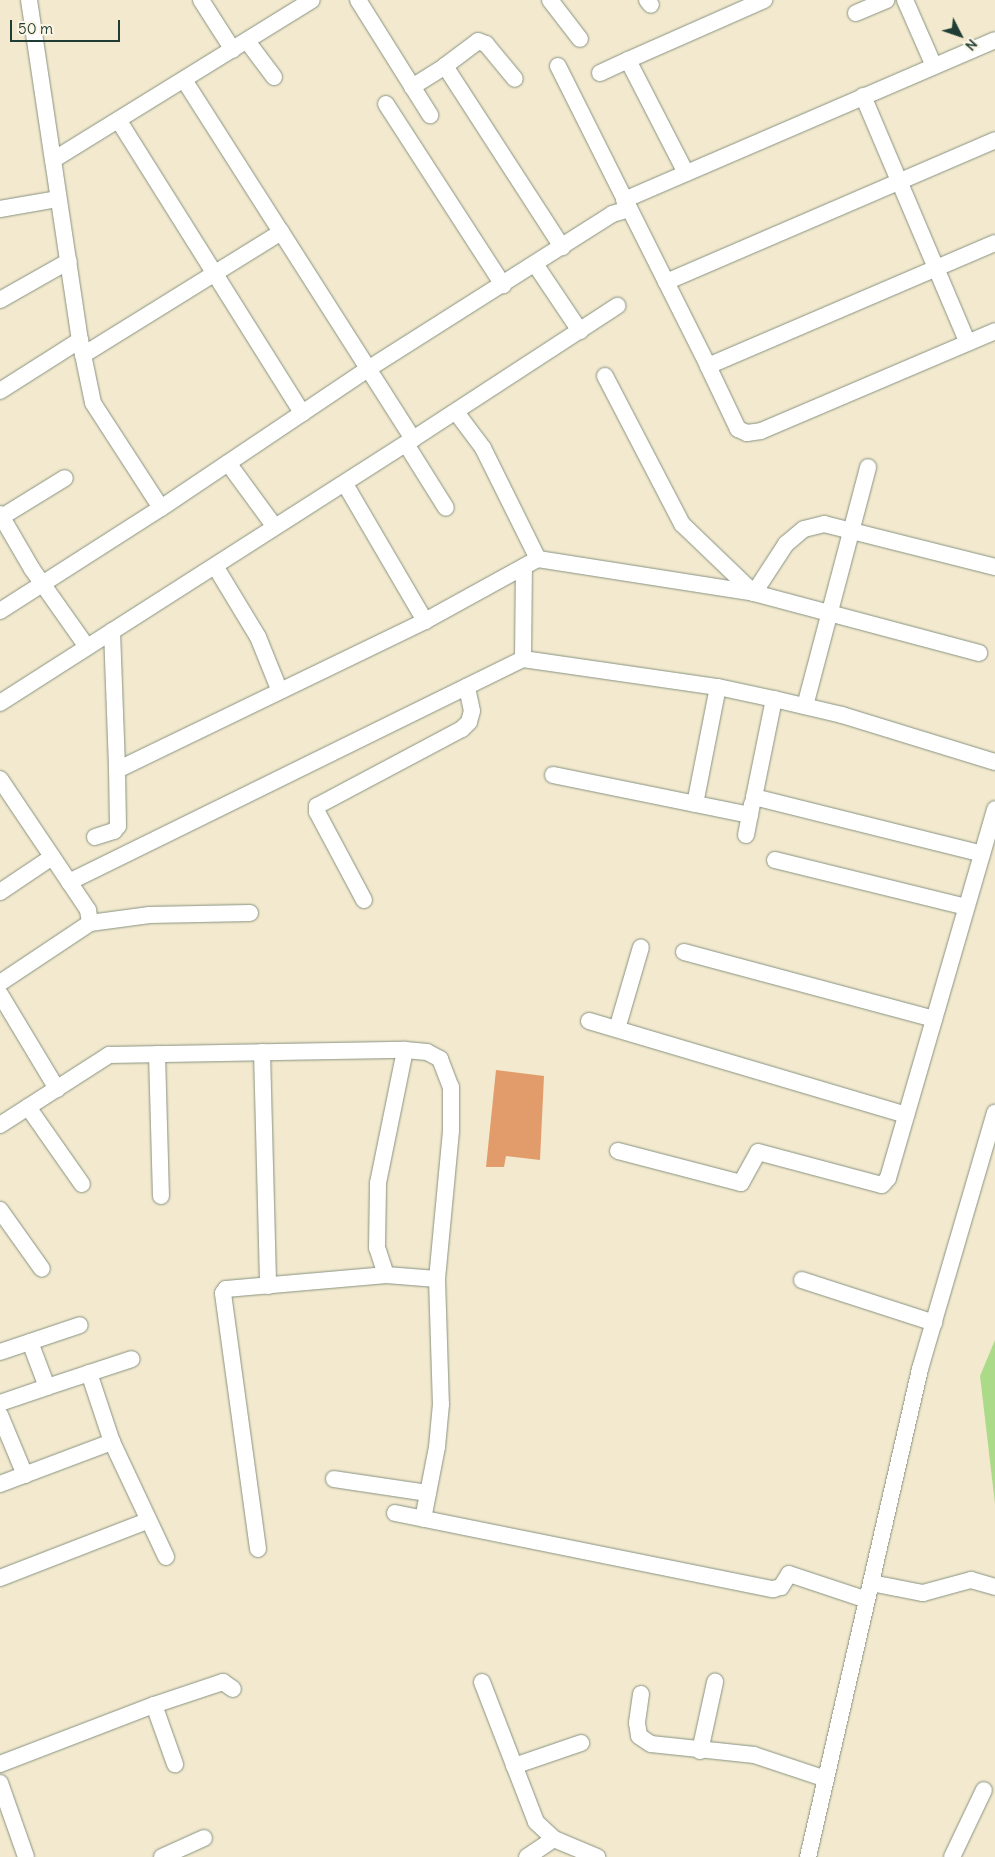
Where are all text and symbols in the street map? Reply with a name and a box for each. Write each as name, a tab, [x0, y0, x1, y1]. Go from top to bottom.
scale bar	[12, 10, 122, 42]
north arrow	[935, 10, 985, 60]
text: 50 m	[18, 19, 53, 38]
text: N	[961, 35, 981, 54]

